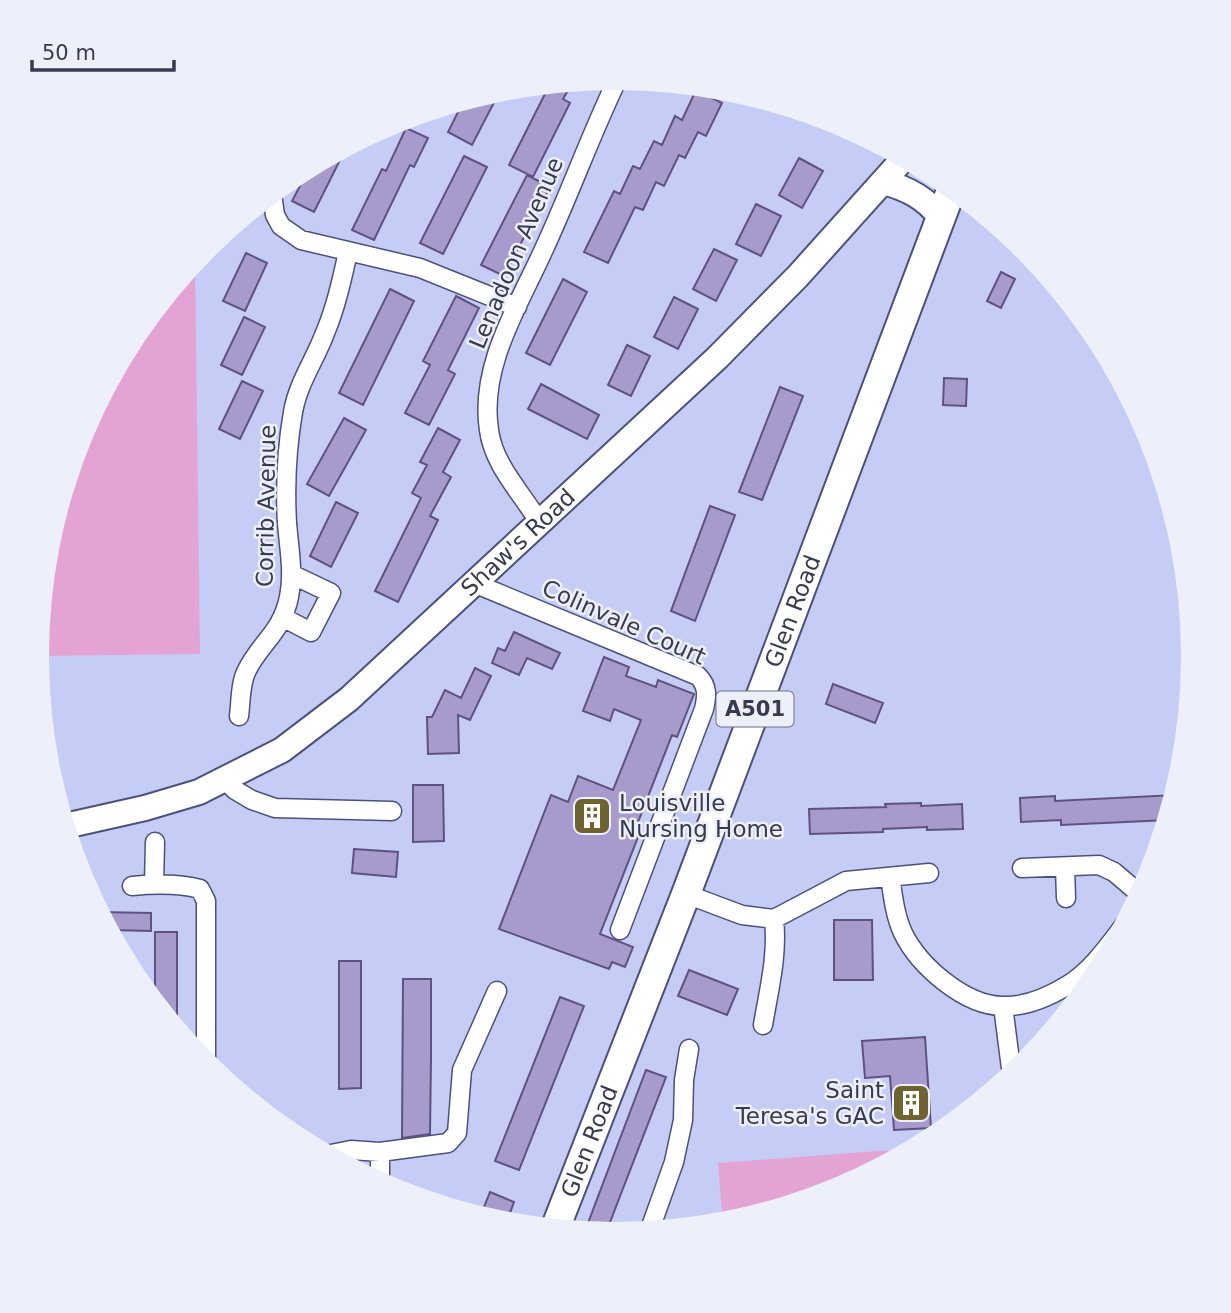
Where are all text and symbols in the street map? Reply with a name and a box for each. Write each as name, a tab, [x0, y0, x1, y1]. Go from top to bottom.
scale bar	[32, 28, 173, 72]
text: 50 m	[42, 41, 96, 65]
street label: Lenadoon Avenue	[464, 153, 568, 353]
street label: Corrib Avenue	[252, 425, 280, 587]
street label: Shaw's Road	[456, 483, 580, 601]
street label: Glen Road	[760, 551, 826, 671]
street label: Colinvale Court	[538, 574, 710, 670]
road number: A501	[716, 692, 794, 726]
place label: Louisville Nursing Home	[619, 790, 783, 842]
building icon: Louisville Nursing Home	[571, 795, 613, 837]
place label: Saint Teresa's GAC	[735, 1077, 884, 1129]
street label: Glen Road	[556, 1082, 623, 1201]
building icon: Saint Teresa's GAC	[890, 1082, 932, 1124]

